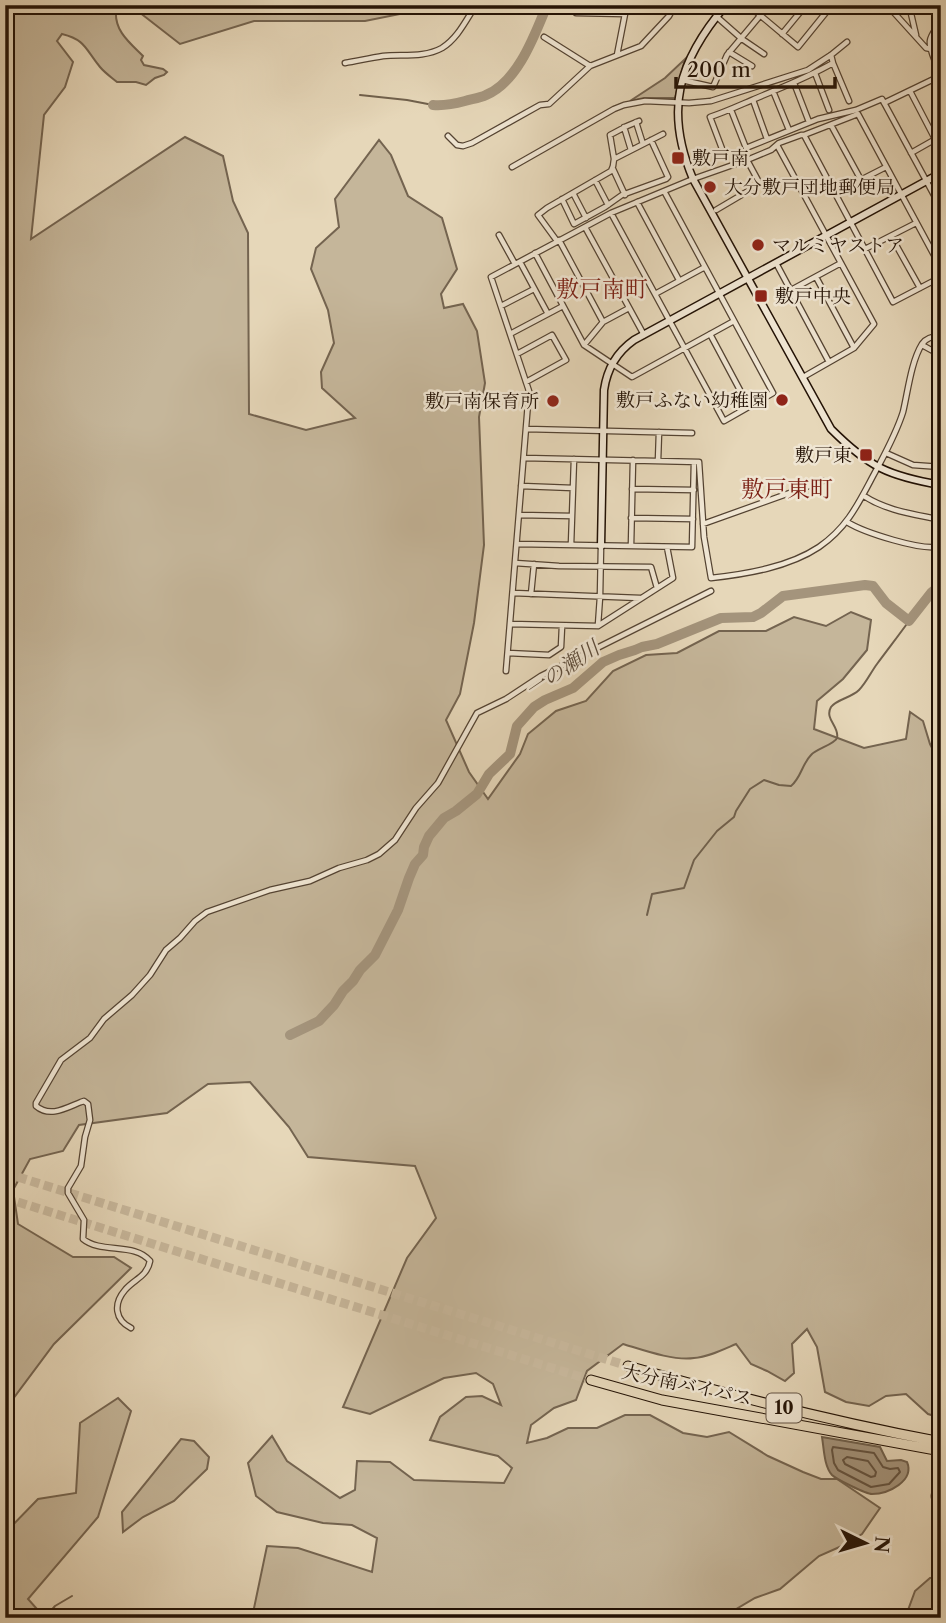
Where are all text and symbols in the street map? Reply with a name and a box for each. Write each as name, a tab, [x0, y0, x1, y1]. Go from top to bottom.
scale bar	[676, 46, 836, 90]
text: 200 m	[687, 57, 751, 82]
place label: 敷戸南	[692, 147, 749, 170]
marker: 敷戸南	[670, 150, 686, 166]
place label: 大分敷戸団地郵便局	[724, 176, 895, 199]
marker: 大分敷戸団地郵便局	[702, 179, 718, 195]
place label: マルミヤストア	[772, 234, 904, 257]
marker: マルミヤストア	[750, 237, 766, 253]
district label: 敷戸南町	[556, 275, 648, 303]
place label: 敷戸中央	[775, 285, 851, 308]
marker: 敷戸中央	[753, 288, 769, 304]
place label: 敷戸ふない幼稚園	[616, 389, 768, 412]
place label: 敷戸南保育所	[425, 390, 539, 413]
marker: 敷戸ふない幼稚園	[774, 392, 790, 408]
marker: 敷戸南保育所	[545, 393, 561, 409]
place label: 敷戸東	[795, 444, 852, 467]
marker: 敷戸東	[858, 447, 874, 463]
district label: 敷戸東町	[741, 475, 833, 503]
water label: 一の瀬川	[520, 634, 605, 703]
street label: 大分南バイパス	[620, 1360, 754, 1410]
road number: 10	[766, 1394, 802, 1422]
north arrow	[830, 1508, 900, 1578]
text: N	[869, 1535, 894, 1554]

